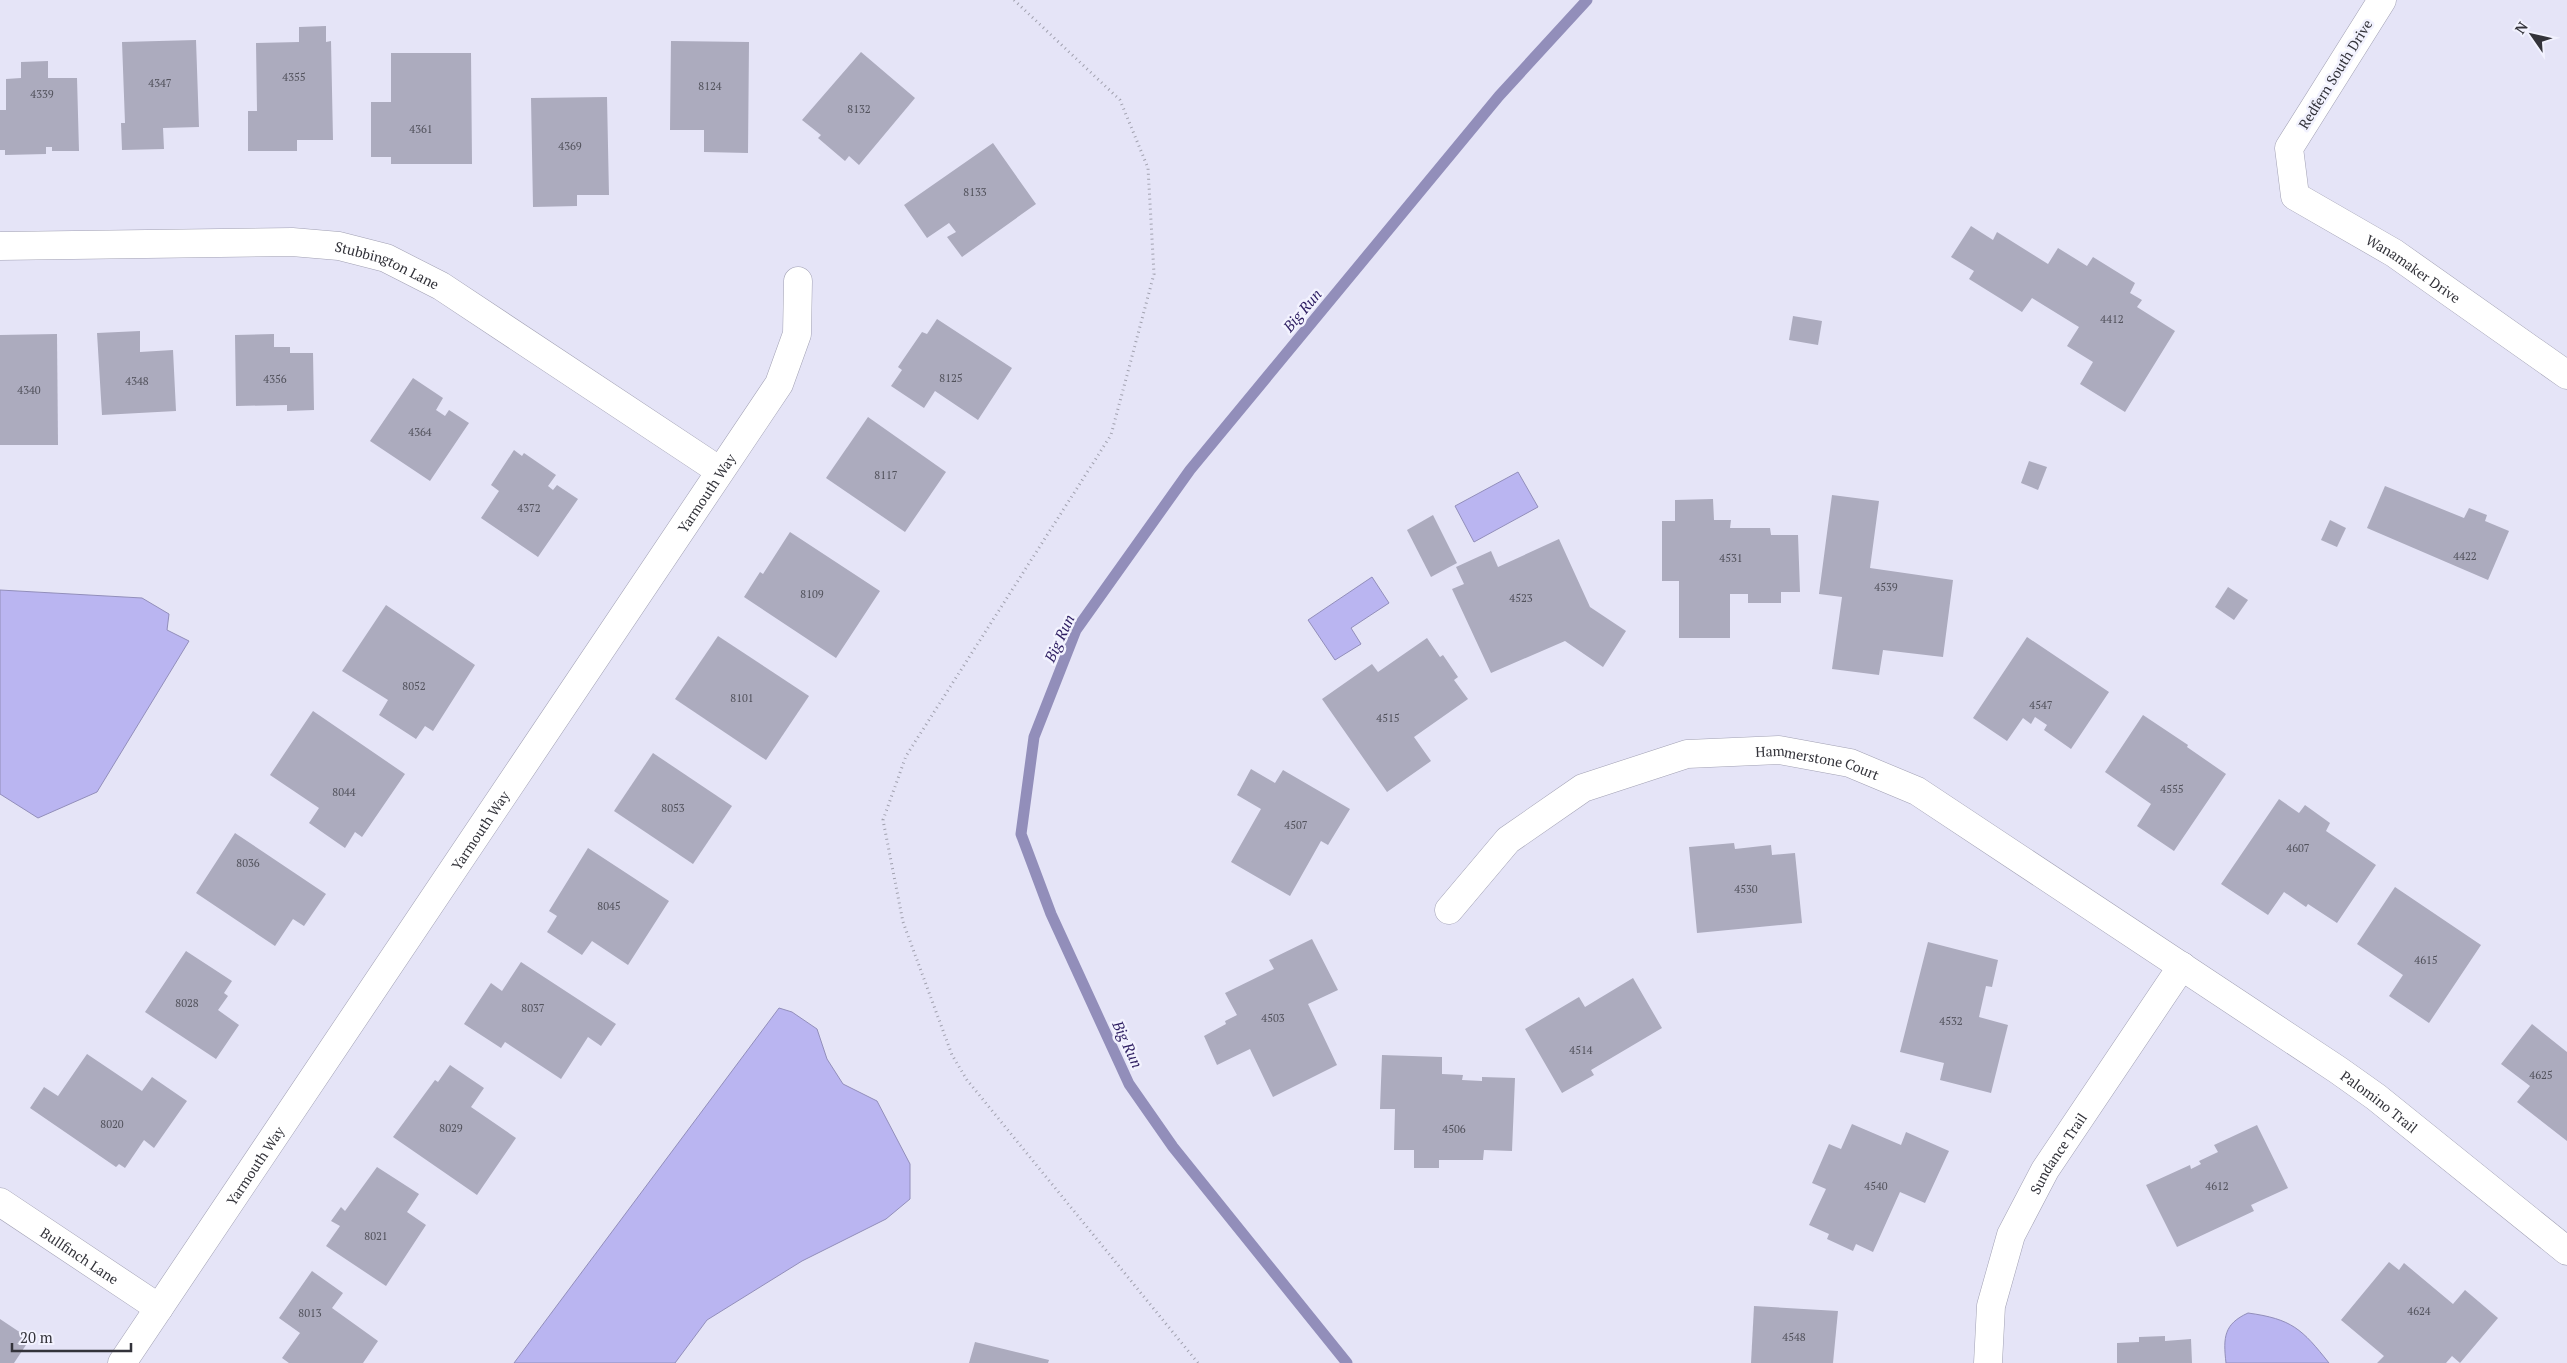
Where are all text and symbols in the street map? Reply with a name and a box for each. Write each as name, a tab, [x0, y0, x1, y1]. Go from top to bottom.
north arrow	[2507, 10, 2557, 60]
street label: Redfern South Drive	[2294, 16, 2376, 132]
text: N	[2510, 17, 2532, 37]
house number: 4355	[282, 70, 306, 84]
house number: 4347	[148, 76, 172, 90]
house number: 8124	[698, 79, 722, 93]
house number: 4339	[30, 87, 54, 101]
house number: 8132	[847, 102, 871, 116]
house number: 4361	[409, 122, 433, 136]
house number: 4369	[558, 139, 582, 153]
house number: 8133	[963, 185, 987, 199]
street label: Wanamaker Drive	[2363, 230, 2465, 307]
street label: Stubbington Lane	[333, 236, 443, 293]
water label: Big Run	[1278, 284, 1326, 336]
house number: 4412	[2100, 312, 2124, 326]
house number: 8125	[939, 371, 963, 385]
house number: 4356	[263, 372, 287, 386]
house number: 4348	[125, 374, 149, 388]
house number: 4340	[17, 383, 41, 397]
house number: 4364	[408, 425, 432, 439]
street label: Yarmouth Way	[673, 449, 740, 536]
house number: 8117	[874, 468, 898, 482]
house number: 4372	[517, 501, 541, 515]
house number: 4422	[2453, 549, 2477, 563]
house number: 4531	[1719, 551, 1743, 565]
house number: 4539	[1874, 580, 1898, 594]
house number: 8109	[800, 587, 824, 601]
house number: 4523	[1509, 591, 1533, 605]
water label: Big Run	[1039, 611, 1079, 666]
house number: 8052	[402, 679, 426, 693]
house number: 8101	[730, 691, 754, 705]
house number: 4547	[2029, 698, 2053, 712]
house number: 4515	[1376, 711, 1400, 725]
street label: Hammerstone Court	[1755, 740, 1883, 784]
house number: 4555	[2160, 782, 2184, 796]
house number: 8044	[332, 785, 356, 799]
street label: Yarmouth Way	[446, 786, 514, 873]
house number: 8053	[661, 801, 685, 815]
house number: 4507	[1284, 818, 1308, 832]
house number: 4607	[2286, 841, 2310, 855]
house number: 8036	[236, 856, 260, 870]
house number: 4530	[1734, 882, 1758, 896]
house number: 8045	[597, 899, 621, 913]
house number: 4615	[2414, 953, 2438, 967]
house number: 8028	[175, 996, 199, 1010]
house number: 8037	[521, 1001, 545, 1015]
house number: 4503	[1261, 1011, 1285, 1025]
house number: 4532	[1939, 1014, 1963, 1028]
water label: Big Run	[1108, 1016, 1148, 1071]
house number: 4514	[1569, 1043, 1593, 1057]
street label: Palomino Trail	[2337, 1066, 2422, 1137]
house number: 4625	[2529, 1068, 2553, 1082]
street label: Sundance Trail	[2025, 1109, 2090, 1197]
house number: 8020	[100, 1117, 124, 1131]
street label: Yarmouth Way	[221, 1121, 288, 1209]
house number: 8029	[439, 1121, 463, 1135]
house number: 4506	[1442, 1122, 1466, 1136]
house number: 4540	[1864, 1179, 1888, 1193]
house number: 4612	[2205, 1179, 2229, 1193]
street label: Bullfinch Lane	[37, 1222, 123, 1288]
house number: 8021	[364, 1229, 388, 1243]
house number: 4624	[2407, 1304, 2431, 1318]
house number: 8013	[298, 1306, 322, 1320]
scale bar	[12, 1320, 131, 1352]
text: 20 m	[20, 1327, 53, 1347]
house number: 4548	[1782, 1330, 1806, 1344]

